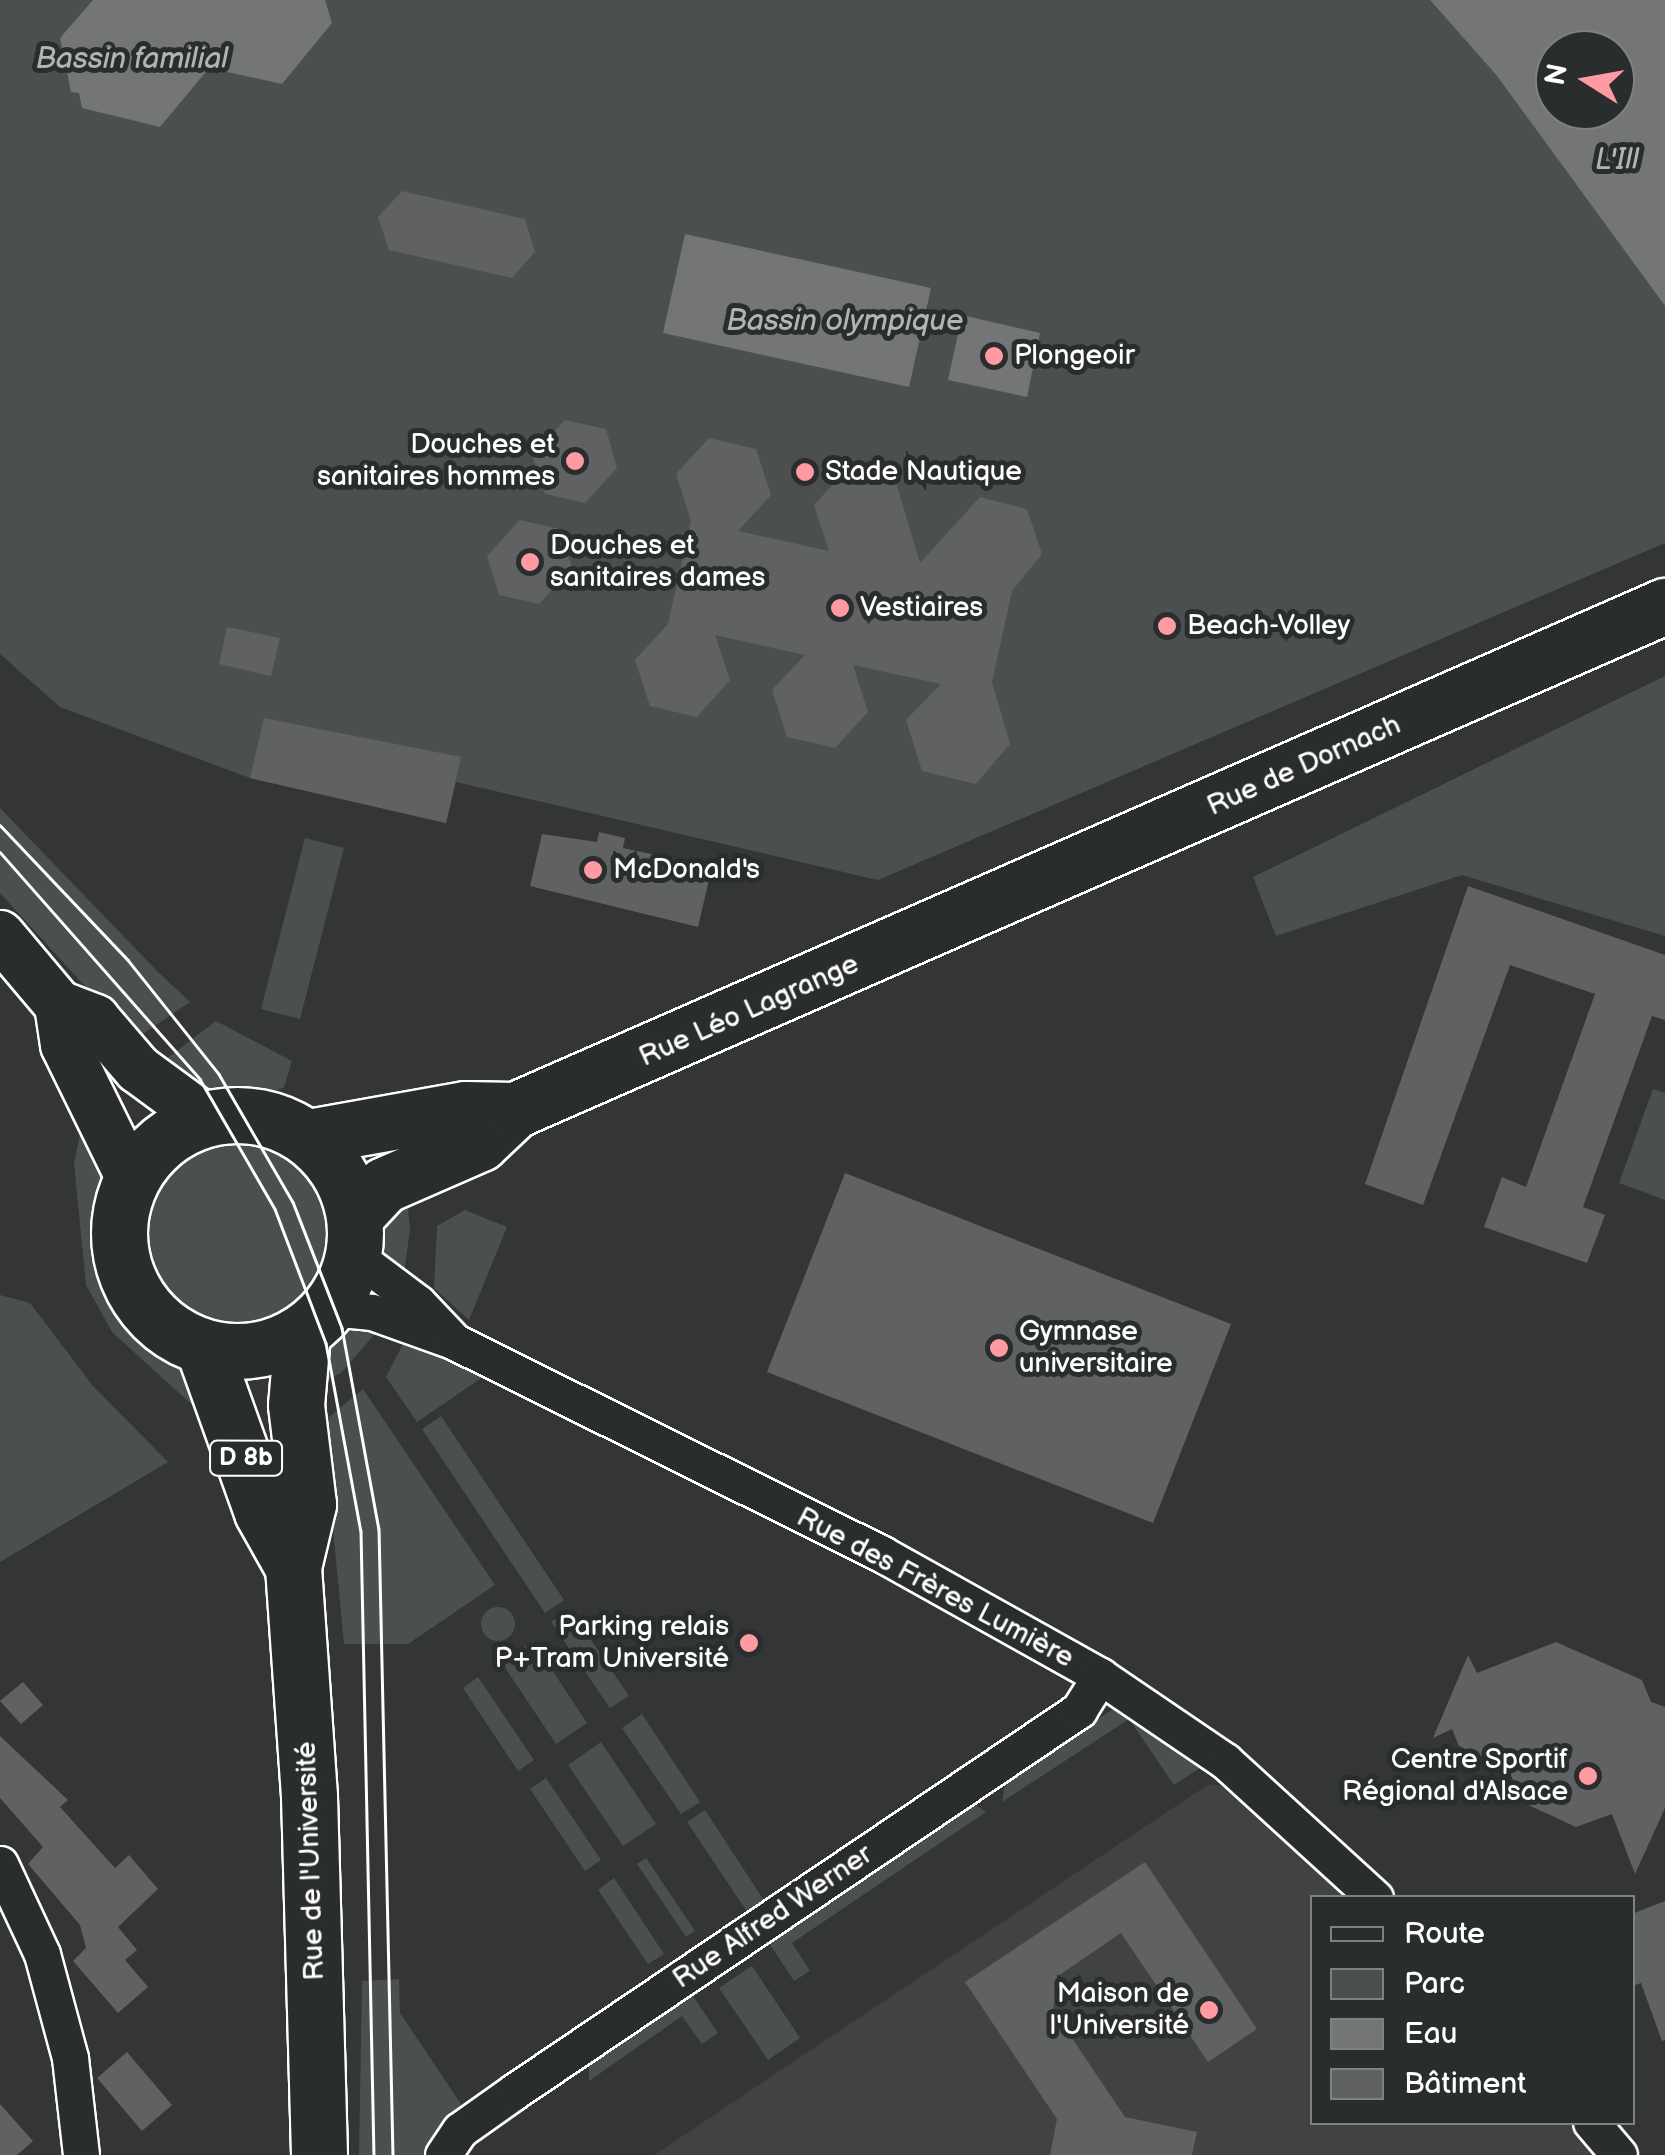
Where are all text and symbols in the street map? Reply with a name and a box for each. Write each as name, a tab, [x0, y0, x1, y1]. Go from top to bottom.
north arrow	[1535, 30, 1635, 130]
water label: Bassin familial	[36, 41, 228, 77]
text: N	[1539, 61, 1575, 88]
water label: L'Ill	[1595, 142, 1639, 178]
water label: Bassin olympique	[727, 303, 963, 339]
place label: Plongeoir	[1014, 339, 1135, 373]
marker: Plongeoir	[983, 345, 1005, 367]
place label: Douches et sanitaires hommes	[317, 428, 555, 494]
marker: Douches et sanitaires hommes	[564, 450, 586, 472]
place label: Stade Nautique	[825, 455, 1022, 489]
marker: Stade Nautique	[794, 461, 816, 483]
place label: Douches et sanitaires dames	[550, 529, 765, 595]
marker: Douches et sanitaires dames	[519, 551, 541, 573]
place label: Vestiaires	[860, 591, 983, 625]
marker: Vestiaires	[829, 597, 851, 619]
place label: Beach-Volley	[1187, 609, 1350, 643]
marker: Beach-Volley	[1156, 615, 1178, 637]
street label: Rue de Dornach	[1202, 708, 1406, 824]
place label: McDonald's	[613, 853, 760, 887]
marker: McDonald's	[582, 859, 604, 881]
street label: Rue Léo Lagrange	[634, 948, 864, 1074]
place label: Gymnase universitaire	[1019, 1315, 1173, 1381]
marker: Gymnase universitaire	[988, 1337, 1010, 1359]
road number: D 8b	[208, 1438, 284, 1478]
street label: Rue des Frères Lumière	[791, 1501, 1079, 1675]
place label: Parking relais P+Tram Université	[495, 1610, 729, 1676]
marker: Parking relais P+Tram Université	[738, 1632, 760, 1654]
street label: Rue de l'Université	[290, 1741, 332, 1981]
place label: Centre Sportif Régional d'Alsace	[1342, 1743, 1568, 1809]
marker: Centre Sportif Régional d'Alsace	[1577, 1765, 1599, 1787]
street label: Rue Alfred Werner	[666, 1837, 880, 1997]
legend	[1310, 1895, 1635, 2125]
text: Route	[1404, 1916, 1485, 1952]
text: Parc	[1404, 1966, 1465, 2002]
place label: Maison de l'Université	[1050, 1977, 1189, 2043]
marker: Maison de l'Université	[1198, 1999, 1220, 2021]
text: Eau	[1404, 2016, 1457, 2052]
text: Bâtiment	[1404, 2066, 1527, 2102]

